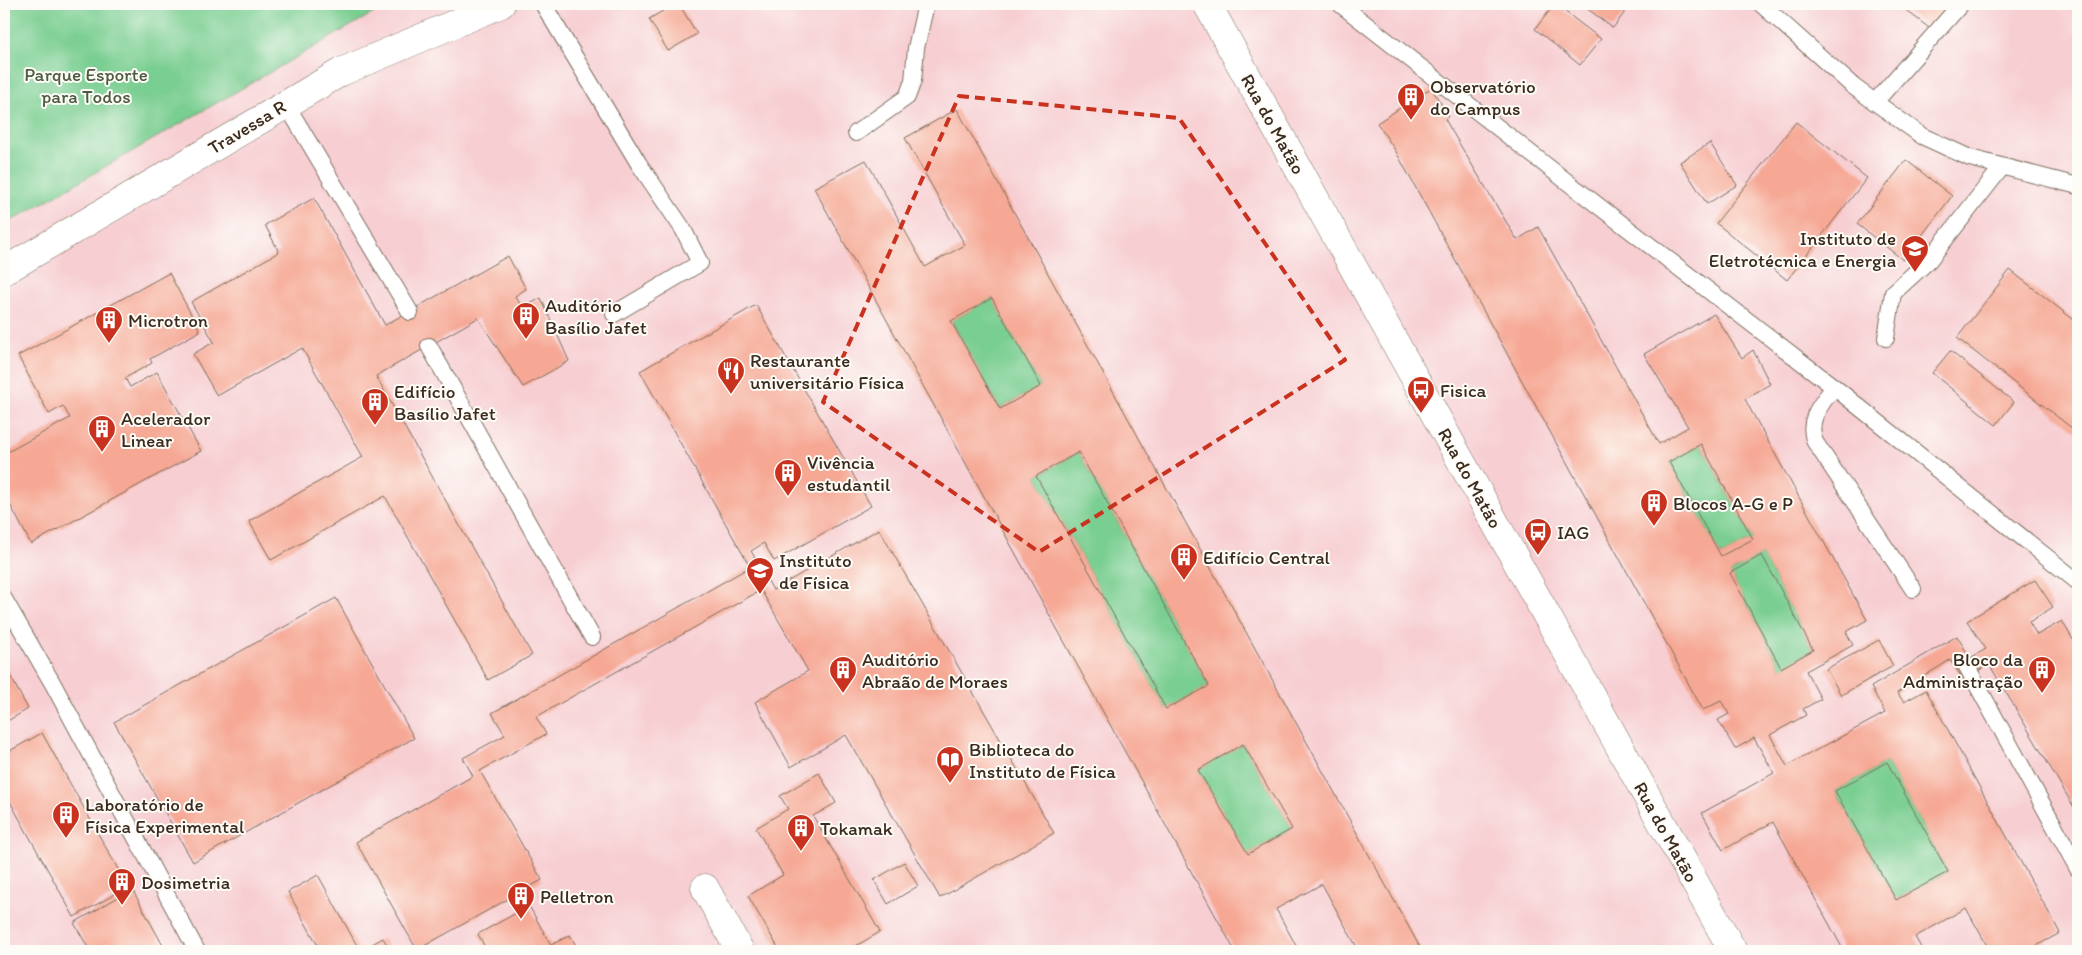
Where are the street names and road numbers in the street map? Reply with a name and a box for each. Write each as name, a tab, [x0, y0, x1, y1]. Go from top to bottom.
street label: Rua do Matão	[1236, 70, 1310, 178]
street label: Travessa R	[204, 95, 290, 159]
street label: Rua do Matão	[1433, 424, 1507, 532]
street label: Rua do Matão	[1629, 778, 1703, 886]

